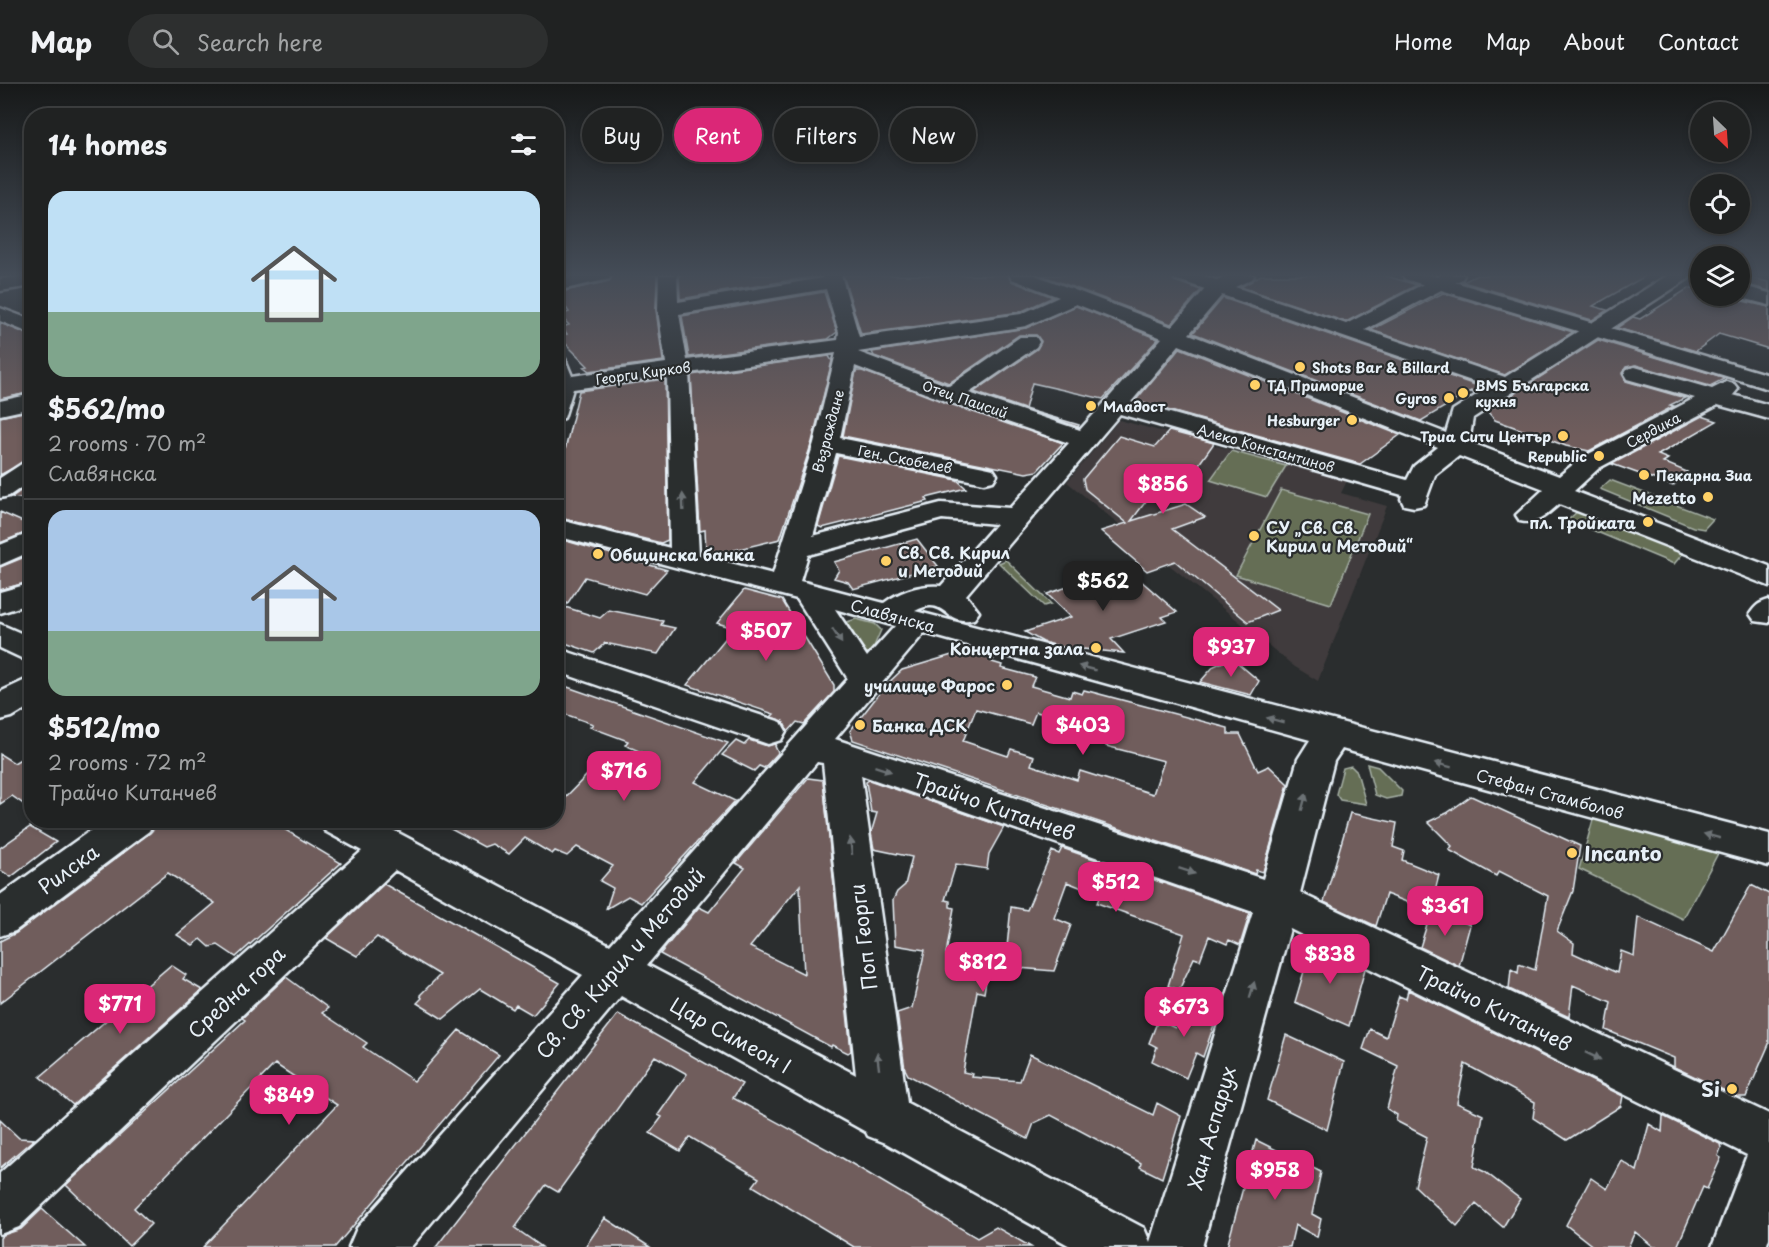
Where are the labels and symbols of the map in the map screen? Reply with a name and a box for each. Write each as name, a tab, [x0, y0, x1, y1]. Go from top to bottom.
north arrow	[1690, 102, 1750, 162]
street label: Георги Кирков	[594, 356, 692, 390]
place label: Shots Bar & Billard	[1312, 357, 1450, 378]
marker: Shots Bar & Billard	[1293, 360, 1307, 374]
street label: Отец Паисий	[919, 375, 1011, 423]
place label: ТД Приморие	[1267, 375, 1364, 396]
place label: BMS Българска кухня	[1475, 375, 1590, 412]
marker: ТД Приморие	[1248, 378, 1262, 392]
marker: BMS Българска кухня	[1456, 386, 1470, 400]
street label: Възраждане	[807, 387, 849, 475]
place label: Gyros	[1395, 388, 1437, 409]
marker: Gyros	[1442, 391, 1456, 405]
place label: Младост	[1103, 396, 1166, 417]
marker: Младост	[1084, 399, 1098, 413]
street label: Сердика	[1622, 407, 1684, 453]
place label: Hesburger	[1267, 410, 1341, 431]
marker: Hesburger	[1345, 413, 1359, 427]
street label: Алеко Константинов	[1195, 418, 1337, 478]
place label: Триа Сити Център	[1420, 426, 1551, 447]
marker: Триа Сити Център	[1556, 429, 1570, 443]
street label: Ген. Скобелев	[856, 440, 954, 478]
place label: Republic	[1528, 446, 1587, 467]
marker: Republic	[1592, 449, 1606, 463]
pin: $856	[1127, 464, 1199, 515]
place label: Пекарна Зиа	[1656, 465, 1753, 486]
marker: Пекарна Зиа	[1637, 468, 1651, 482]
place label: Mezetto	[1632, 485, 1696, 509]
marker: Mezetto	[1701, 490, 1715, 504]
one-way arrow	[679, 492, 688, 511]
place label: пл. Тройката	[1529, 510, 1636, 534]
place label: СУ „Св. Св. Кирил и Методий“	[1266, 515, 1413, 557]
marker: пл. Тройката	[1641, 515, 1655, 529]
marker: СУ „Св. Св. Кирил и Методий“	[1247, 529, 1261, 543]
place label: Св. Св. Кирил и Методий	[898, 540, 1010, 582]
place label: Общинска банка	[610, 542, 755, 566]
marker: Общинска банка	[591, 547, 605, 561]
marker: Св. Св. Кирил и Методий	[879, 554, 893, 568]
pin: $562	[1067, 561, 1139, 612]
street label: Славянска	[848, 592, 938, 638]
pin: $507	[730, 611, 802, 662]
pin: $937	[1195, 627, 1267, 678]
one-way arrow	[831, 628, 842, 644]
place label: Концертна зала	[950, 636, 1084, 660]
marker: Концертна зала	[1089, 641, 1103, 655]
one-way arrow	[1078, 663, 1096, 673]
place label: училище Фарос	[864, 673, 995, 697]
marker: училище Фарос	[1000, 678, 1014, 692]
pin: $403	[1047, 705, 1119, 756]
place label: Банка ДСК	[872, 713, 967, 737]
one-way arrow	[1266, 715, 1284, 724]
marker: Банка ДСК	[853, 718, 867, 732]
pin: $716	[588, 751, 660, 802]
one-way arrow	[1433, 759, 1452, 769]
street label: Стефан Стамболов	[1474, 762, 1626, 824]
one-way arrow	[874, 764, 892, 774]
street label: Трайчо Китанчев	[909, 764, 1079, 848]
one-way arrow	[1300, 793, 1310, 811]
one-way arrow	[1703, 830, 1722, 840]
street label: Рилска	[31, 836, 105, 901]
one-way arrow	[847, 837, 856, 856]
place label: Incanto	[1584, 838, 1662, 868]
marker: Incanto	[1565, 846, 1579, 860]
street label: Св. Св. Кирил и Методий	[529, 861, 711, 1065]
pin: $512	[1080, 862, 1152, 913]
one-way arrow	[1178, 867, 1196, 877]
street label: Поп Георги	[842, 882, 884, 992]
pin: $361	[1409, 886, 1481, 937]
pin: $838	[1294, 934, 1366, 985]
street label: Средна гора	[181, 938, 292, 1045]
pin: $812	[947, 942, 1019, 993]
street label: Трайчо Китанчев	[1411, 957, 1577, 1059]
one-way arrow	[1248, 980, 1257, 998]
pin: $771	[84, 984, 156, 1035]
pin: $673	[1148, 987, 1220, 1038]
street label: Цар Симеон I	[665, 989, 797, 1081]
one-way arrow	[873, 1051, 882, 1070]
one-way arrow	[1585, 1051, 1602, 1060]
street label: Хан Аспарух	[1179, 1063, 1243, 1193]
place label: Si	[1701, 1074, 1720, 1104]
pin: $849	[253, 1075, 325, 1126]
marker: Si	[1725, 1082, 1739, 1096]
pin: $958	[1239, 1150, 1311, 1201]

